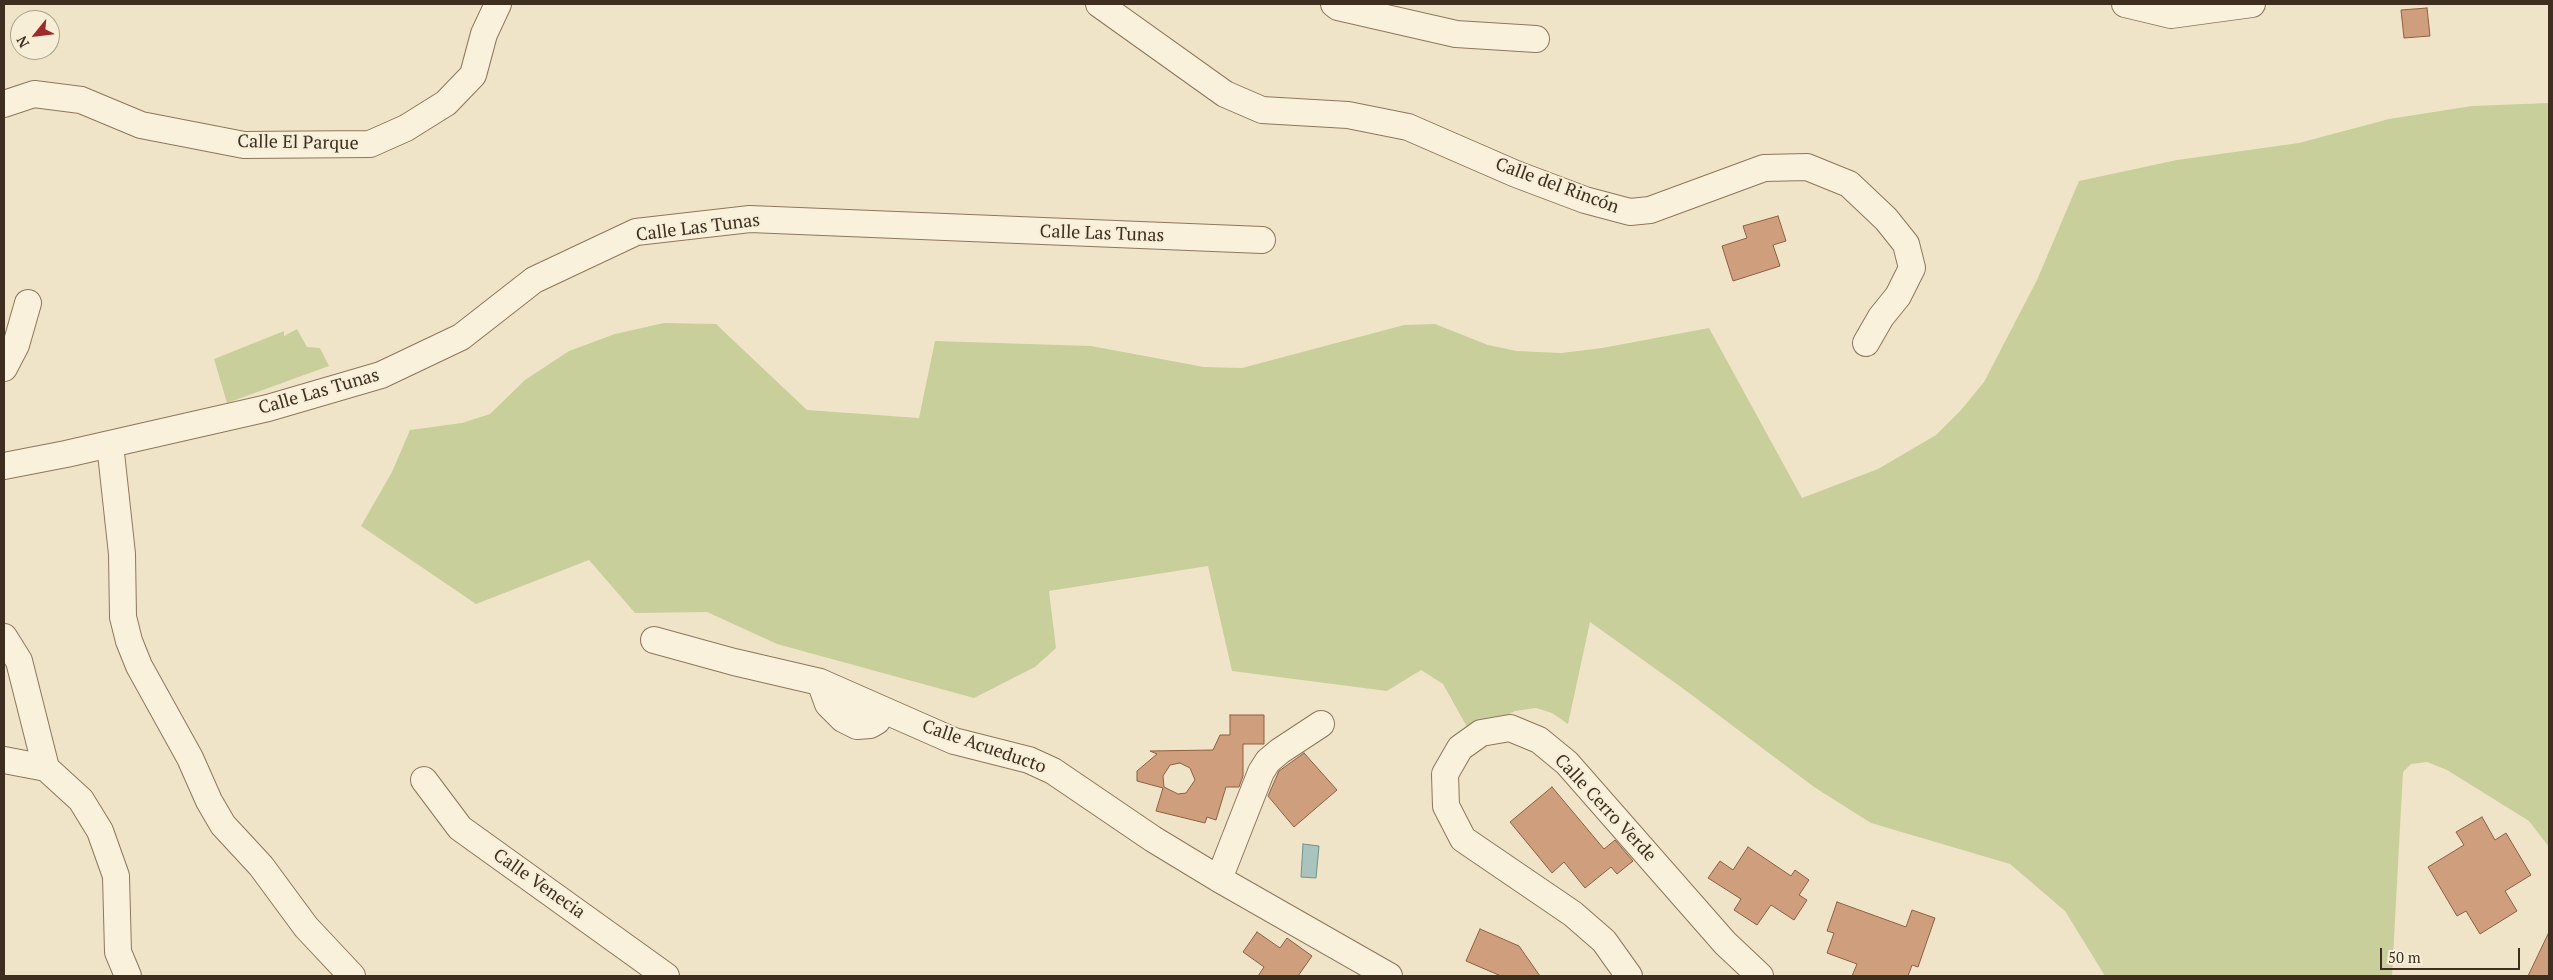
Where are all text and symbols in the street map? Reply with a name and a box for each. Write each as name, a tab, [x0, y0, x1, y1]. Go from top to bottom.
north arrow	[10, 10, 60, 60]
text: N	[11, 33, 33, 51]
street label: Calle El Parque	[237, 131, 359, 155]
street label: Calle del Rincón	[1492, 154, 1622, 218]
street label: Calle Las Tunas	[635, 210, 761, 246]
street label: Calle Las Tunas	[1039, 221, 1165, 247]
street label: Calle Las Tunas	[256, 364, 382, 420]
street label: Calle Acueducto	[919, 716, 1049, 778]
street label: Calle Cerro Verde	[1550, 750, 1660, 866]
street label: Calle Venecia	[489, 844, 589, 924]
scale bar	[2383, 938, 2523, 970]
text: 50 m	[2388, 947, 2421, 967]

